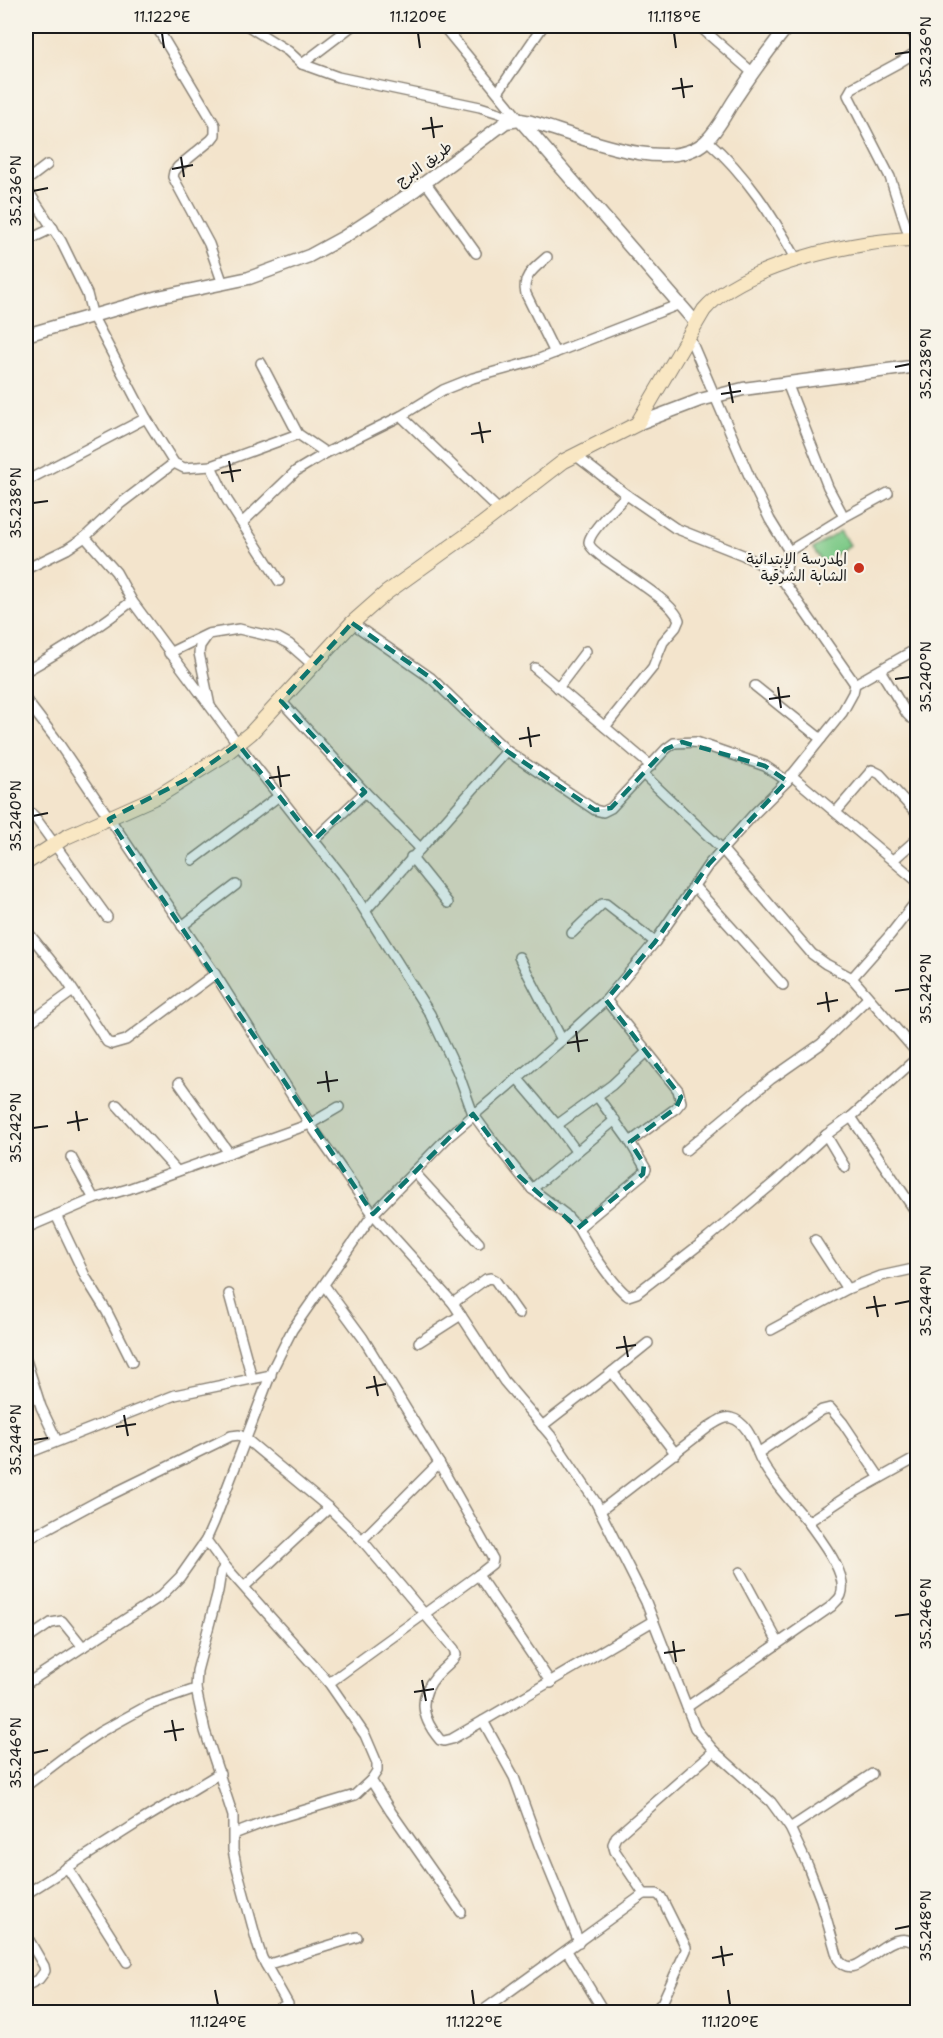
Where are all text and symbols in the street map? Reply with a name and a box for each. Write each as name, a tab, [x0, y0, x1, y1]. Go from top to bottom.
text: 11.122°E	[133, 7, 191, 27]
text: 11.120°E	[389, 7, 447, 27]
text: 11.118°E	[647, 7, 701, 27]
text: 35.236°N	[916, 16, 936, 88]
street label: طريق البرج	[392, 137, 456, 191]
text: 35.236°N	[6, 155, 26, 227]
text: 35.238°N	[916, 328, 936, 400]
text: 35.238°N	[6, 467, 26, 539]
place label: المدرسة الإبتدائية الشابة الشرقية	[747, 549, 847, 586]
marker: المدرسة الإبتدائية الشابة الشرقية	[852, 561, 866, 575]
text: 35.240°N	[916, 641, 936, 713]
text: 35.240°N	[6, 780, 26, 852]
text: 35.242°N	[916, 953, 936, 1025]
text: 35.242°N	[6, 1092, 26, 1164]
text: 35.244°N	[916, 1265, 936, 1337]
text: 35.244°N	[6, 1404, 26, 1476]
text: 35.246°N	[916, 1578, 936, 1650]
text: 35.246°N	[6, 1717, 26, 1789]
text: 35.248°N	[916, 1890, 936, 1962]
text: 11.124°E	[190, 2012, 246, 2032]
text: 11.122°E	[445, 2012, 503, 2032]
text: 11.120°E	[701, 2012, 759, 2032]

